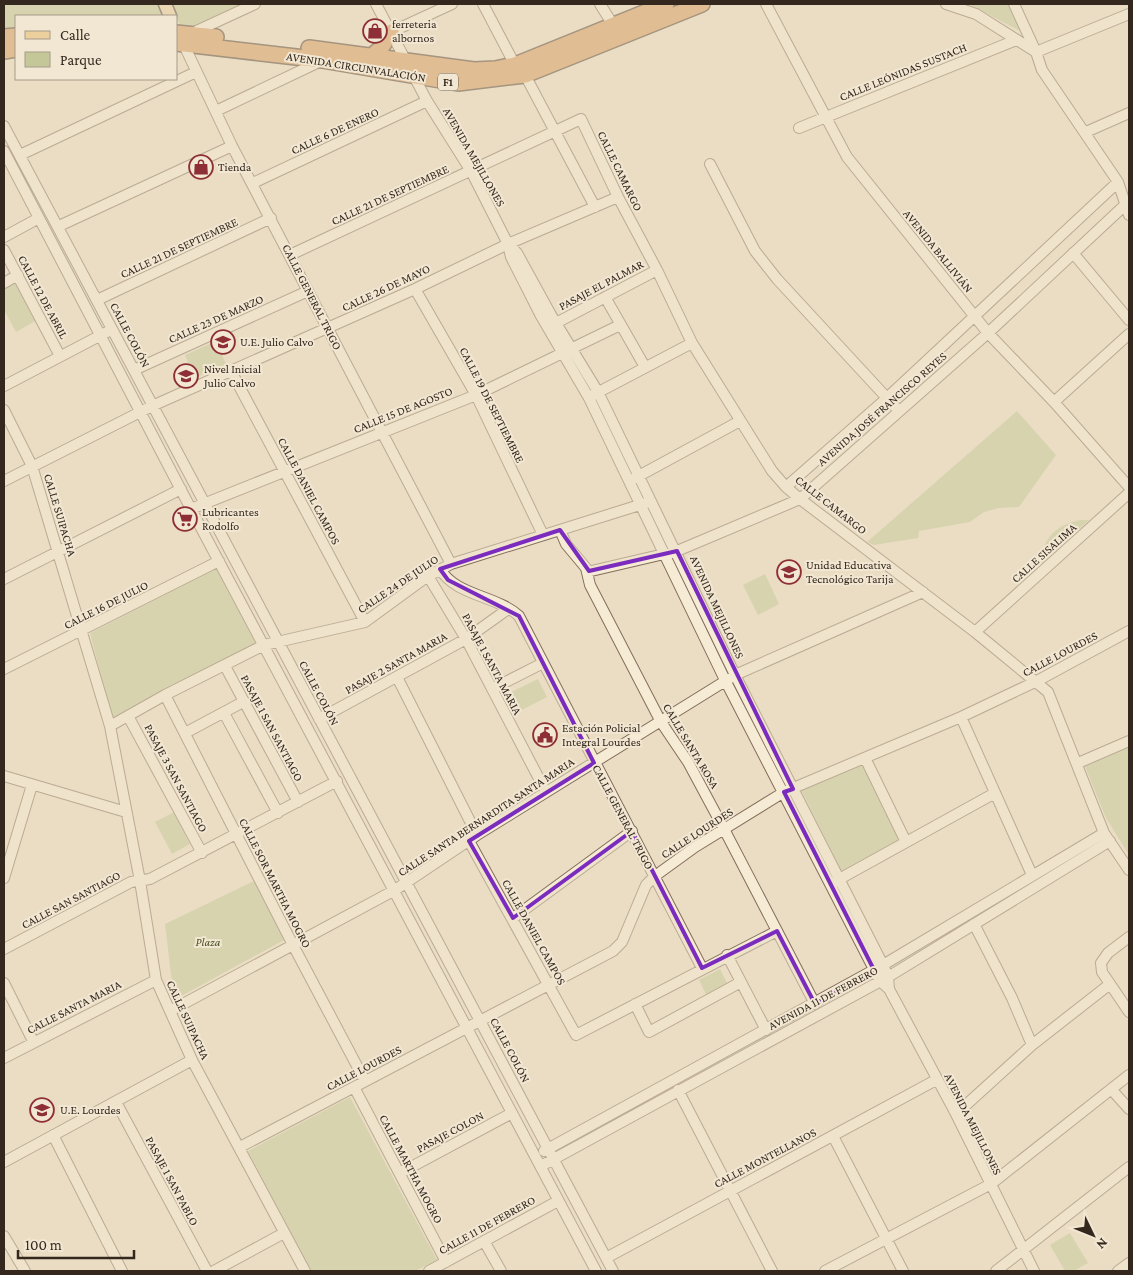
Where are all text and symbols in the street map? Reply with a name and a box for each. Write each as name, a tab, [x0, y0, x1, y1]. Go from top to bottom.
legend	[15, 15, 178, 80]
place label: ferreteria albornos	[392, 17, 437, 45]
shop icon: ferreteria albornos	[362, 18, 388, 44]
text: Calle	[60, 27, 91, 43]
street label: CALLE LEÓNIDAS SUSTACH	[837, 40, 969, 104]
street label: AVENIDA CIRCUNVALACIÓN	[285, 49, 427, 85]
text: Parque	[60, 52, 102, 69]
road number: F1	[438, 74, 458, 90]
street label: CALLE 6 DE ENERO	[289, 105, 381, 157]
street label: AVENIDA MEJILLONES	[440, 105, 508, 209]
street label: CALLE CAMARGO	[595, 129, 645, 213]
shop icon: Tienda	[188, 154, 214, 180]
place label: Tienda	[218, 160, 252, 174]
street label: CALLE 21 DE SEPTIEMBRE	[329, 161, 451, 228]
street label: AVENIDA BALLIVIÁN	[900, 207, 976, 295]
street label: CALLE 21 DE SEPTIEMBRE	[118, 214, 240, 281]
street label: CALLE GENERAL TRIGO	[279, 242, 345, 352]
street label: CALLE 12 DE ABRIL	[15, 253, 71, 341]
street label: PASAJE EL PALMAR	[556, 257, 646, 313]
street label: CALLE 26 DE MAYO	[340, 261, 432, 315]
street label: CALLE 23 DE MARZO	[166, 292, 266, 346]
street label: CALLE COLÓN	[107, 300, 153, 370]
school or university icon: U.E. Julio Calvo	[210, 329, 236, 355]
place label: U.E. Julio Calvo	[240, 335, 314, 349]
street label: CALLE 19 DE SEPTIEMBRE	[457, 345, 528, 466]
street label: AVENIDA JOSÉ FRANCISCO REYES	[815, 349, 950, 469]
place label: Nivel Inicial Julio Calvo	[203, 362, 261, 390]
school or university icon: Nivel Inicial Julio Calvo	[173, 363, 199, 389]
street label: CALLE 15 DE AGOSTO	[351, 384, 455, 436]
street label: CALLE DANIEL CAMPOS	[275, 435, 343, 547]
street label: CALLE SUIPACHA	[41, 472, 79, 558]
street label: CALLE CAMARGO	[792, 473, 870, 537]
place label: Lubricantes Rodolfo	[202, 505, 259, 533]
supermarket icon: Lubricantes Rodolfo	[172, 506, 198, 532]
street label: CALLE SISALIMA	[1009, 520, 1080, 586]
street label: CALLE 24 DE JULIO	[355, 552, 441, 616]
street label: AVENIDA MEJILLONES	[687, 553, 747, 661]
place label: Unidad Educativa Tecnológico Tarija	[806, 558, 894, 586]
school or university icon: Unidad Educativa Tecnológico Tarija	[776, 559, 802, 585]
street label: CALLE 16 DE JULIO	[62, 578, 150, 632]
street label: PASAJE 1 SANTA MARIA	[459, 611, 525, 717]
street label: CALLE LOURDES	[1020, 628, 1100, 680]
street label: PASAJE 2 SANTA MARIA	[342, 629, 450, 697]
street label: CALLE COLÓN	[296, 658, 342, 728]
street label: PASAJE 1 SAN SANTIAGO	[238, 672, 306, 784]
street label: CALLE SANTA ROSA	[660, 701, 722, 791]
street label: PASAJE 3 SAN SANTIAGO	[142, 721, 210, 835]
place label: Estación Policial Integral Lourdes	[562, 721, 641, 749]
public building icon: Estación Policial Integral Lourdes	[532, 722, 558, 748]
street label: CALLE SANTA BERNARDITA SANTA MARIA	[395, 755, 577, 879]
street label: CALLE GENERAL TRIGO	[589, 762, 657, 872]
street label: CALLE LOURDES	[658, 804, 736, 861]
street label: CALLE SOR MARTHA MOGRO	[236, 816, 314, 950]
street label: CALLE SAN SANTIAGO	[19, 868, 123, 932]
street label: CALLE DANIEL CAMPOS	[499, 877, 569, 988]
park label: Plaza	[196, 935, 221, 949]
street label: AVENIDA 11 DE FEBRERO	[766, 963, 880, 1033]
street label: CALLE SANTA MARIA	[25, 977, 124, 1037]
street label: CALLE SUIPACHA	[164, 978, 213, 1062]
street label: CALLE COLÓN	[487, 1015, 533, 1085]
street label: CALLE LOURDES	[324, 1042, 404, 1094]
street label: AVENIDA MEJILLONES	[941, 1071, 1005, 1178]
school or university icon: U.E. Lourdes	[29, 1097, 55, 1123]
place label: U.E. Lourdes	[60, 1103, 121, 1117]
street label: PASAJE COLON	[414, 1108, 486, 1156]
street label: CALLE MARTHA MOGRO	[376, 1112, 446, 1226]
street label: CALLE MONTELLANOS	[711, 1125, 819, 1191]
street label: PASAJE 1 SAN PABLO	[143, 1134, 201, 1228]
street label: CALLE 11 DE FEBRERO	[436, 1193, 538, 1257]
north arrow	[1068, 1210, 1118, 1260]
scale bar	[18, 1228, 134, 1260]
text: N	[1093, 1235, 1112, 1253]
text: 100 m	[25, 1237, 62, 1253]

